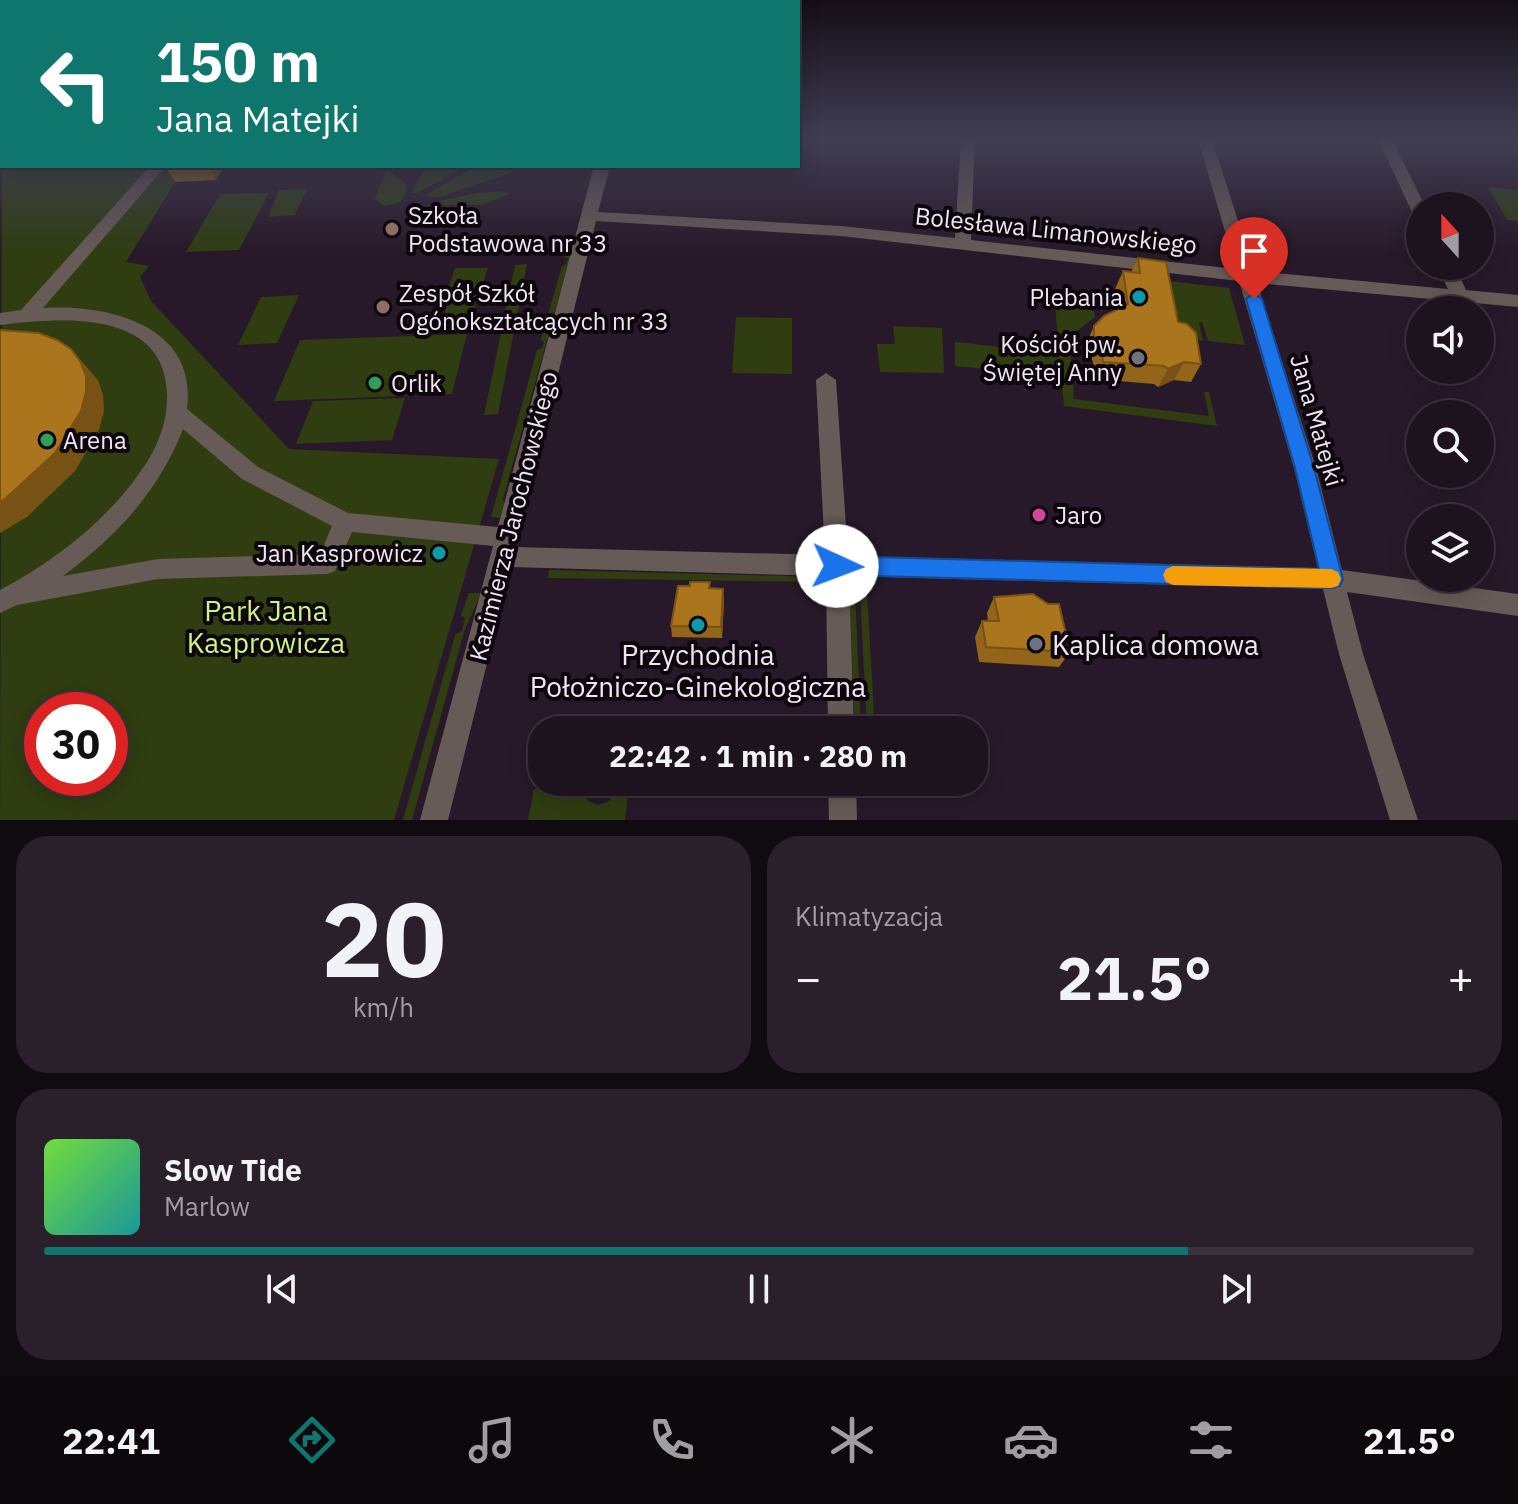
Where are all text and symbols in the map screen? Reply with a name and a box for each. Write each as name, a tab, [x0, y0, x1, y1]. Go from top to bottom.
text: 150 m	[156, 25, 320, 97]
icon: left	[24, 32, 128, 136]
text: Jana Matejki	[156, 95, 359, 142]
north arrow	[1406, 192, 1494, 280]
map controls	[1406, 192, 1494, 592]
place label: Szkoła Podstawowa nr 33	[408, 199, 607, 259]
street label: Bolesława Limanowskiego	[913, 199, 1199, 261]
pin	[1220, 217, 1288, 299]
marker: Szkoła Podstawowa nr 33	[383, 220, 401, 238]
icon: arrive	[1232, 229, 1276, 273]
place label: Zespół Szkół Ogónokształcących nr 33	[399, 277, 669, 337]
place label: Plebania	[1030, 281, 1123, 313]
marker: Plebania	[1130, 288, 1148, 306]
button: sound	[1406, 296, 1494, 384]
marker: Zespół Szkół Ogónokształcących nr 33	[374, 298, 392, 316]
place label: Kościół pw. Świętej Anny	[983, 328, 1122, 388]
marker: Kościół pw. Świętej Anny	[1129, 349, 1147, 367]
street label: Jana Matejki	[1283, 350, 1351, 490]
place label: Orlik	[391, 367, 442, 399]
street label: Kazimierza Jarochowskiego	[461, 368, 565, 664]
marker: Orlik	[366, 374, 384, 392]
button: search	[1406, 400, 1494, 488]
place label: Arena	[63, 424, 127, 456]
marker: Arena	[38, 431, 56, 449]
place label: Jaro	[1055, 499, 1102, 531]
button: layers	[1406, 504, 1494, 592]
marker: Jaro	[1030, 506, 1048, 524]
position arrow	[795, 524, 879, 608]
place label: Jan Kasprowicz	[256, 537, 423, 569]
marker: Jan Kasprowicz	[430, 544, 448, 562]
park label: Park Jana Kasprowicza	[187, 592, 345, 661]
marker: Przychodnia Położniczo-Ginekologiczna	[689, 616, 707, 634]
place label: Kaplica domowa	[1052, 626, 1259, 663]
marker: Kaplica domowa	[1027, 635, 1045, 653]
place label: Przychodnia Położniczo-Ginekologiczna	[530, 636, 866, 705]
speed limit sign: 30	[24, 692, 128, 796]
text: 22:42 · 1 min · 280 m	[609, 736, 907, 775]
text: 20	[321, 870, 446, 1006]
text: Klimatyzacja	[795, 899, 943, 933]
text: 21.5°	[1057, 938, 1212, 1017]
text: −	[795, 949, 821, 1006]
text: +	[1448, 949, 1474, 1006]
text: km/h	[353, 990, 414, 1024]
text: Slow Tide	[164, 1150, 302, 1189]
text: Marlow	[164, 1189, 250, 1223]
icon: previous	[260, 1267, 304, 1311]
icon: pause	[737, 1267, 781, 1311]
icon: next	[1214, 1267, 1258, 1311]
icon: directions	[284, 1412, 340, 1468]
icon: music	[464, 1412, 520, 1468]
icon: phone	[644, 1412, 700, 1468]
icon: climate	[824, 1412, 880, 1468]
icon: car	[1003, 1412, 1059, 1468]
icon: filters	[1183, 1412, 1239, 1468]
text: 22:41	[62, 1417, 160, 1464]
text: 21.5°	[1363, 1417, 1456, 1464]

